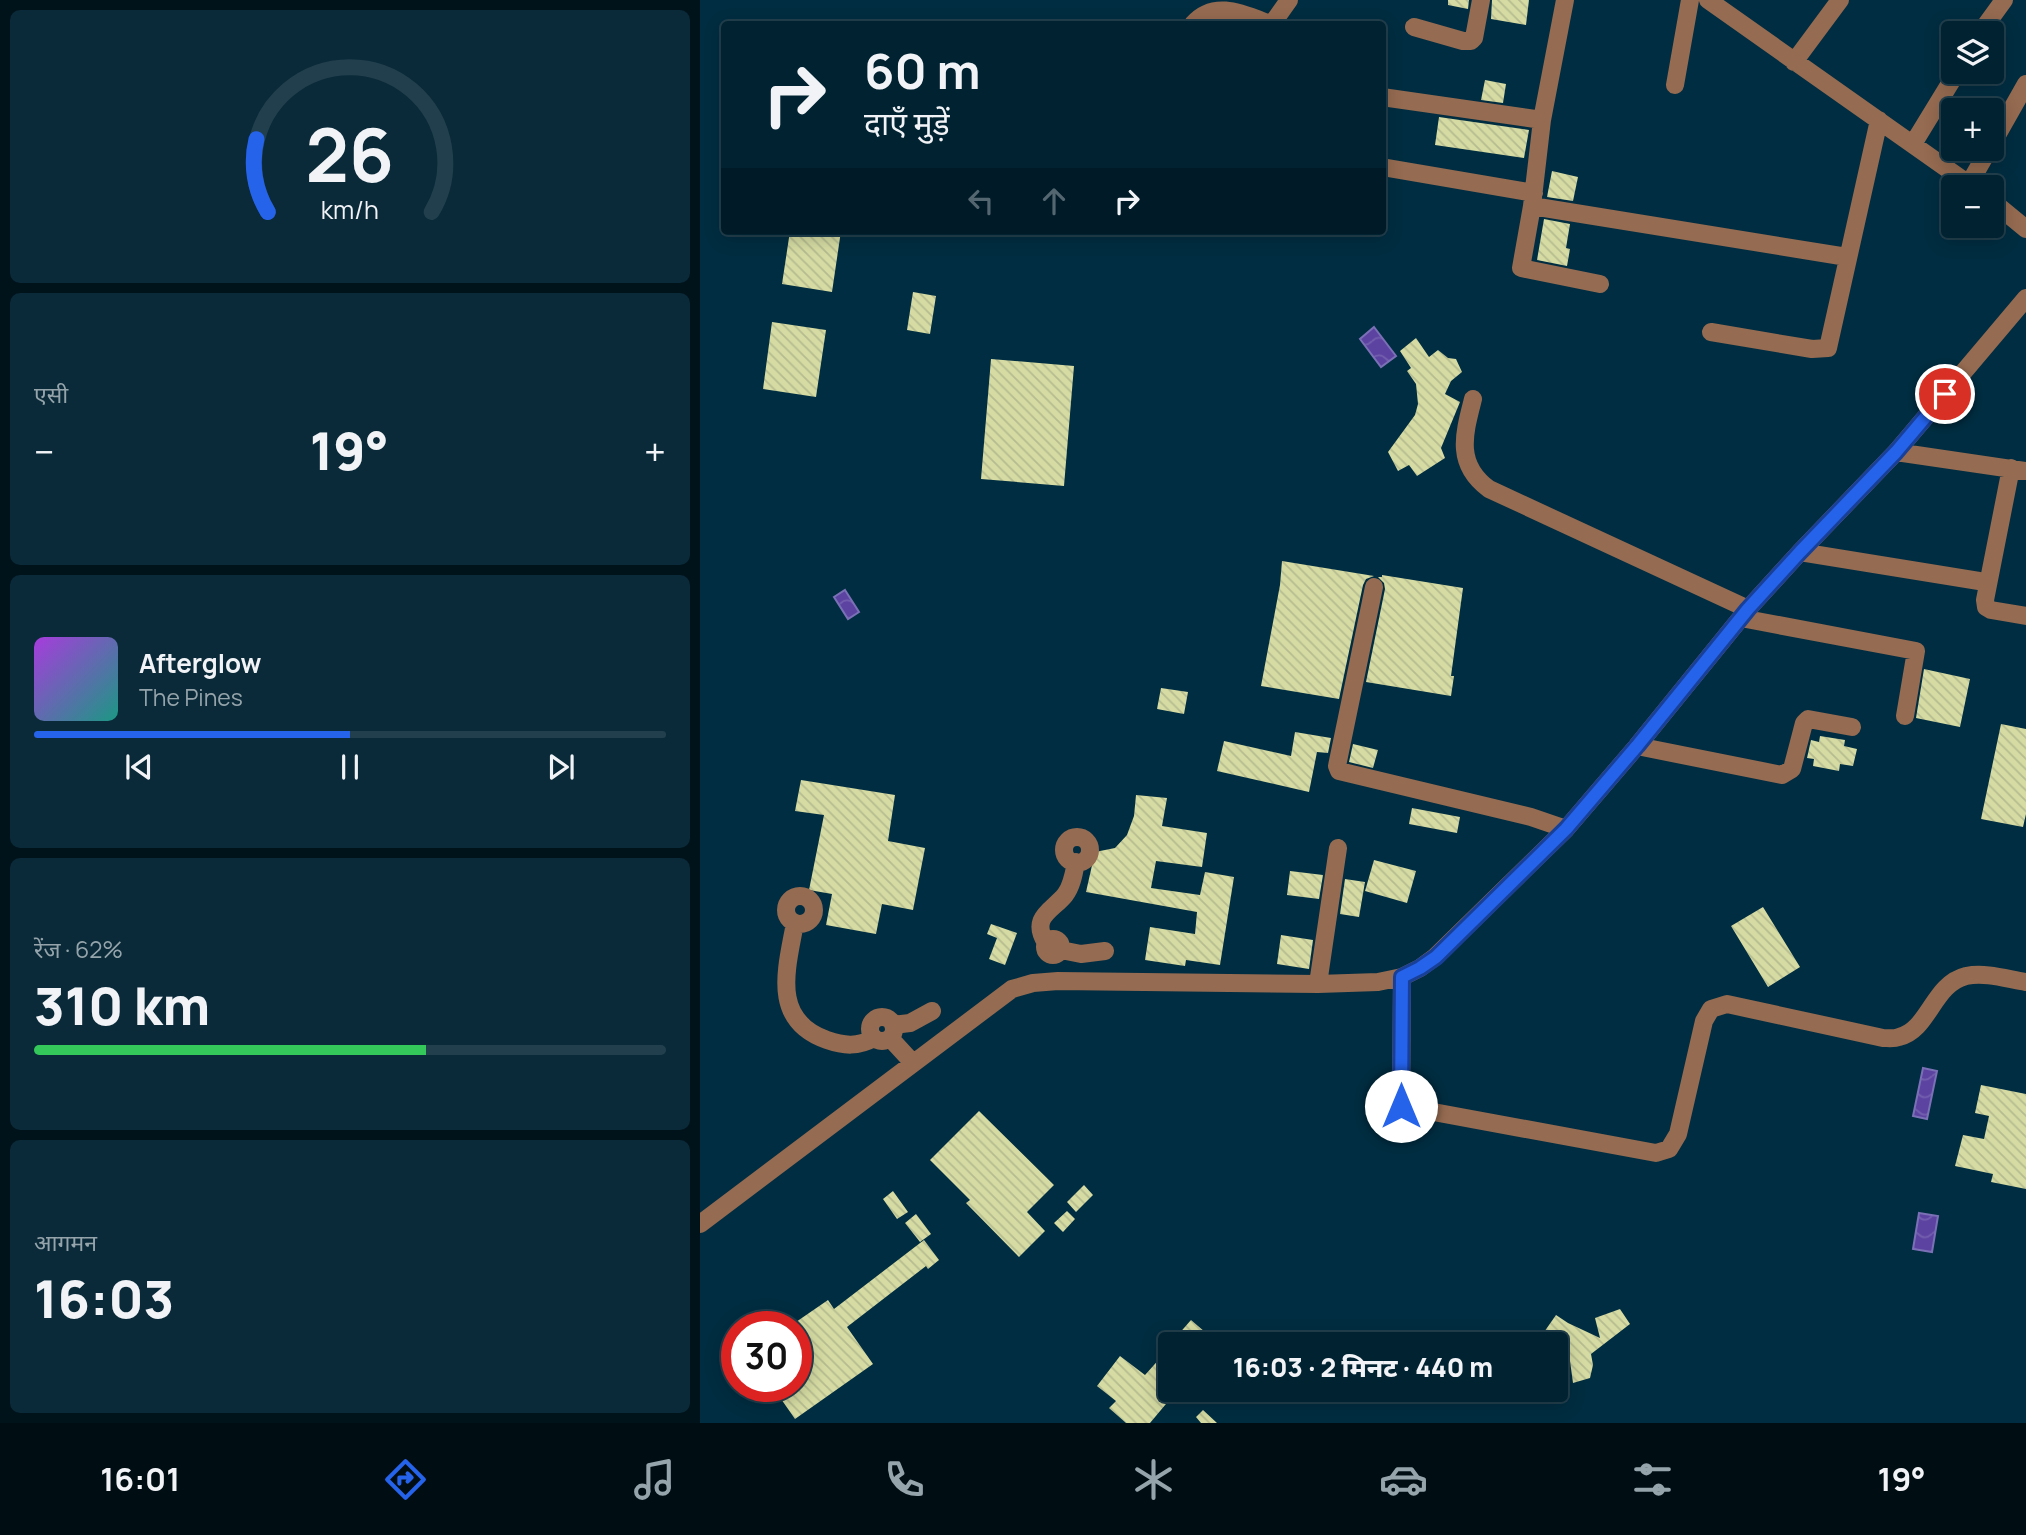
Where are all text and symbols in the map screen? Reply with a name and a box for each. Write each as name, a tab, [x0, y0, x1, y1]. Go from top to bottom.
map controls	[1941, 21, 2004, 238]
button: layers	[1941, 21, 2004, 84]
text: 60 m	[864, 37, 981, 104]
icon: right	[749, 49, 840, 140]
button: +	[1941, 98, 2004, 161]
text: दाएँ मुड़ें	[864, 101, 950, 145]
text: 26	[306, 105, 394, 205]
button: −	[1941, 175, 2004, 238]
icon: left	[962, 182, 1000, 220]
icon: ahead	[1035, 182, 1073, 220]
icon: right	[1108, 182, 1146, 220]
text: km/h	[321, 192, 379, 227]
pin	[1915, 364, 1975, 424]
icon: arrive	[1926, 375, 1964, 413]
text: एसी	[34, 378, 68, 410]
text: 19°	[310, 415, 389, 486]
text: −	[34, 425, 55, 477]
text: +	[644, 425, 666, 477]
text: Afterglow	[139, 645, 261, 681]
text: The Pines	[139, 681, 243, 713]
icon: previous	[120, 748, 158, 786]
icon: pause	[331, 748, 369, 786]
icon: next	[542, 748, 580, 786]
text: रेंज · 62%	[34, 933, 123, 965]
text: 310 km	[34, 970, 210, 1041]
position arrow	[1364, 1069, 1438, 1143]
text: आगमन	[34, 1226, 97, 1258]
text: 16:03	[34, 1263, 174, 1334]
speed limit sign: 30	[721, 1311, 812, 1402]
text: 16:03 · 2 मिनट · 440 m	[1233, 1349, 1493, 1385]
icon: directions	[381, 1455, 430, 1504]
icon: music	[630, 1455, 679, 1504]
icon: phone	[880, 1455, 929, 1504]
icon: climate	[1129, 1455, 1178, 1504]
icon: car	[1379, 1455, 1428, 1504]
icon: filters	[1628, 1455, 1677, 1504]
text: 16:01	[100, 1457, 180, 1501]
text: 19°	[1877, 1457, 1926, 1501]

